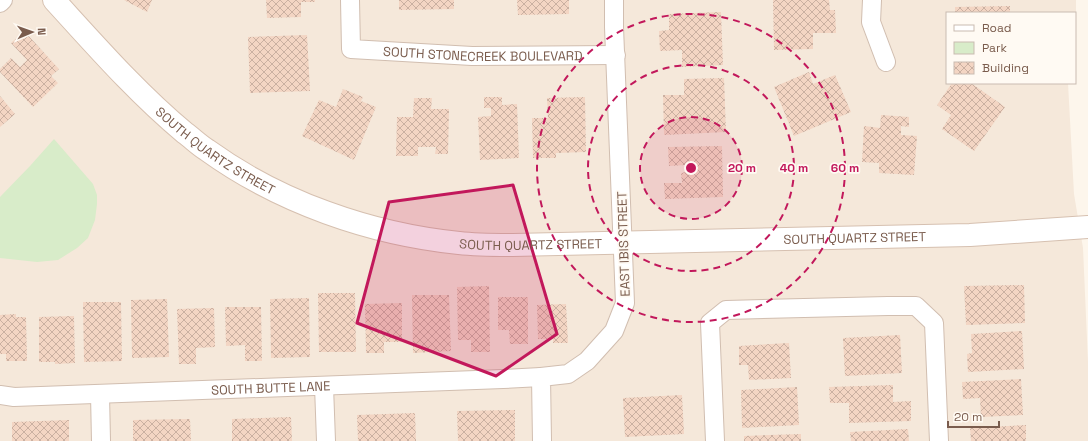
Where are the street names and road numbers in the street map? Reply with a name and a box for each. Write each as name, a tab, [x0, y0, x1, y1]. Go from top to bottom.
street label: SOUTH STONECREEK BOULEVARD	[383, 43, 583, 65]
street label: SOUTH QUARTZ STREET	[152, 103, 278, 199]
street label: EAST IBIS STREET	[613, 191, 634, 297]
street label: SOUTH QUARTZ STREET	[783, 228, 927, 248]
street label: SOUTH QUARTZ STREET	[458, 235, 603, 254]
street label: SOUTH BUTTE LANE	[211, 377, 331, 399]

